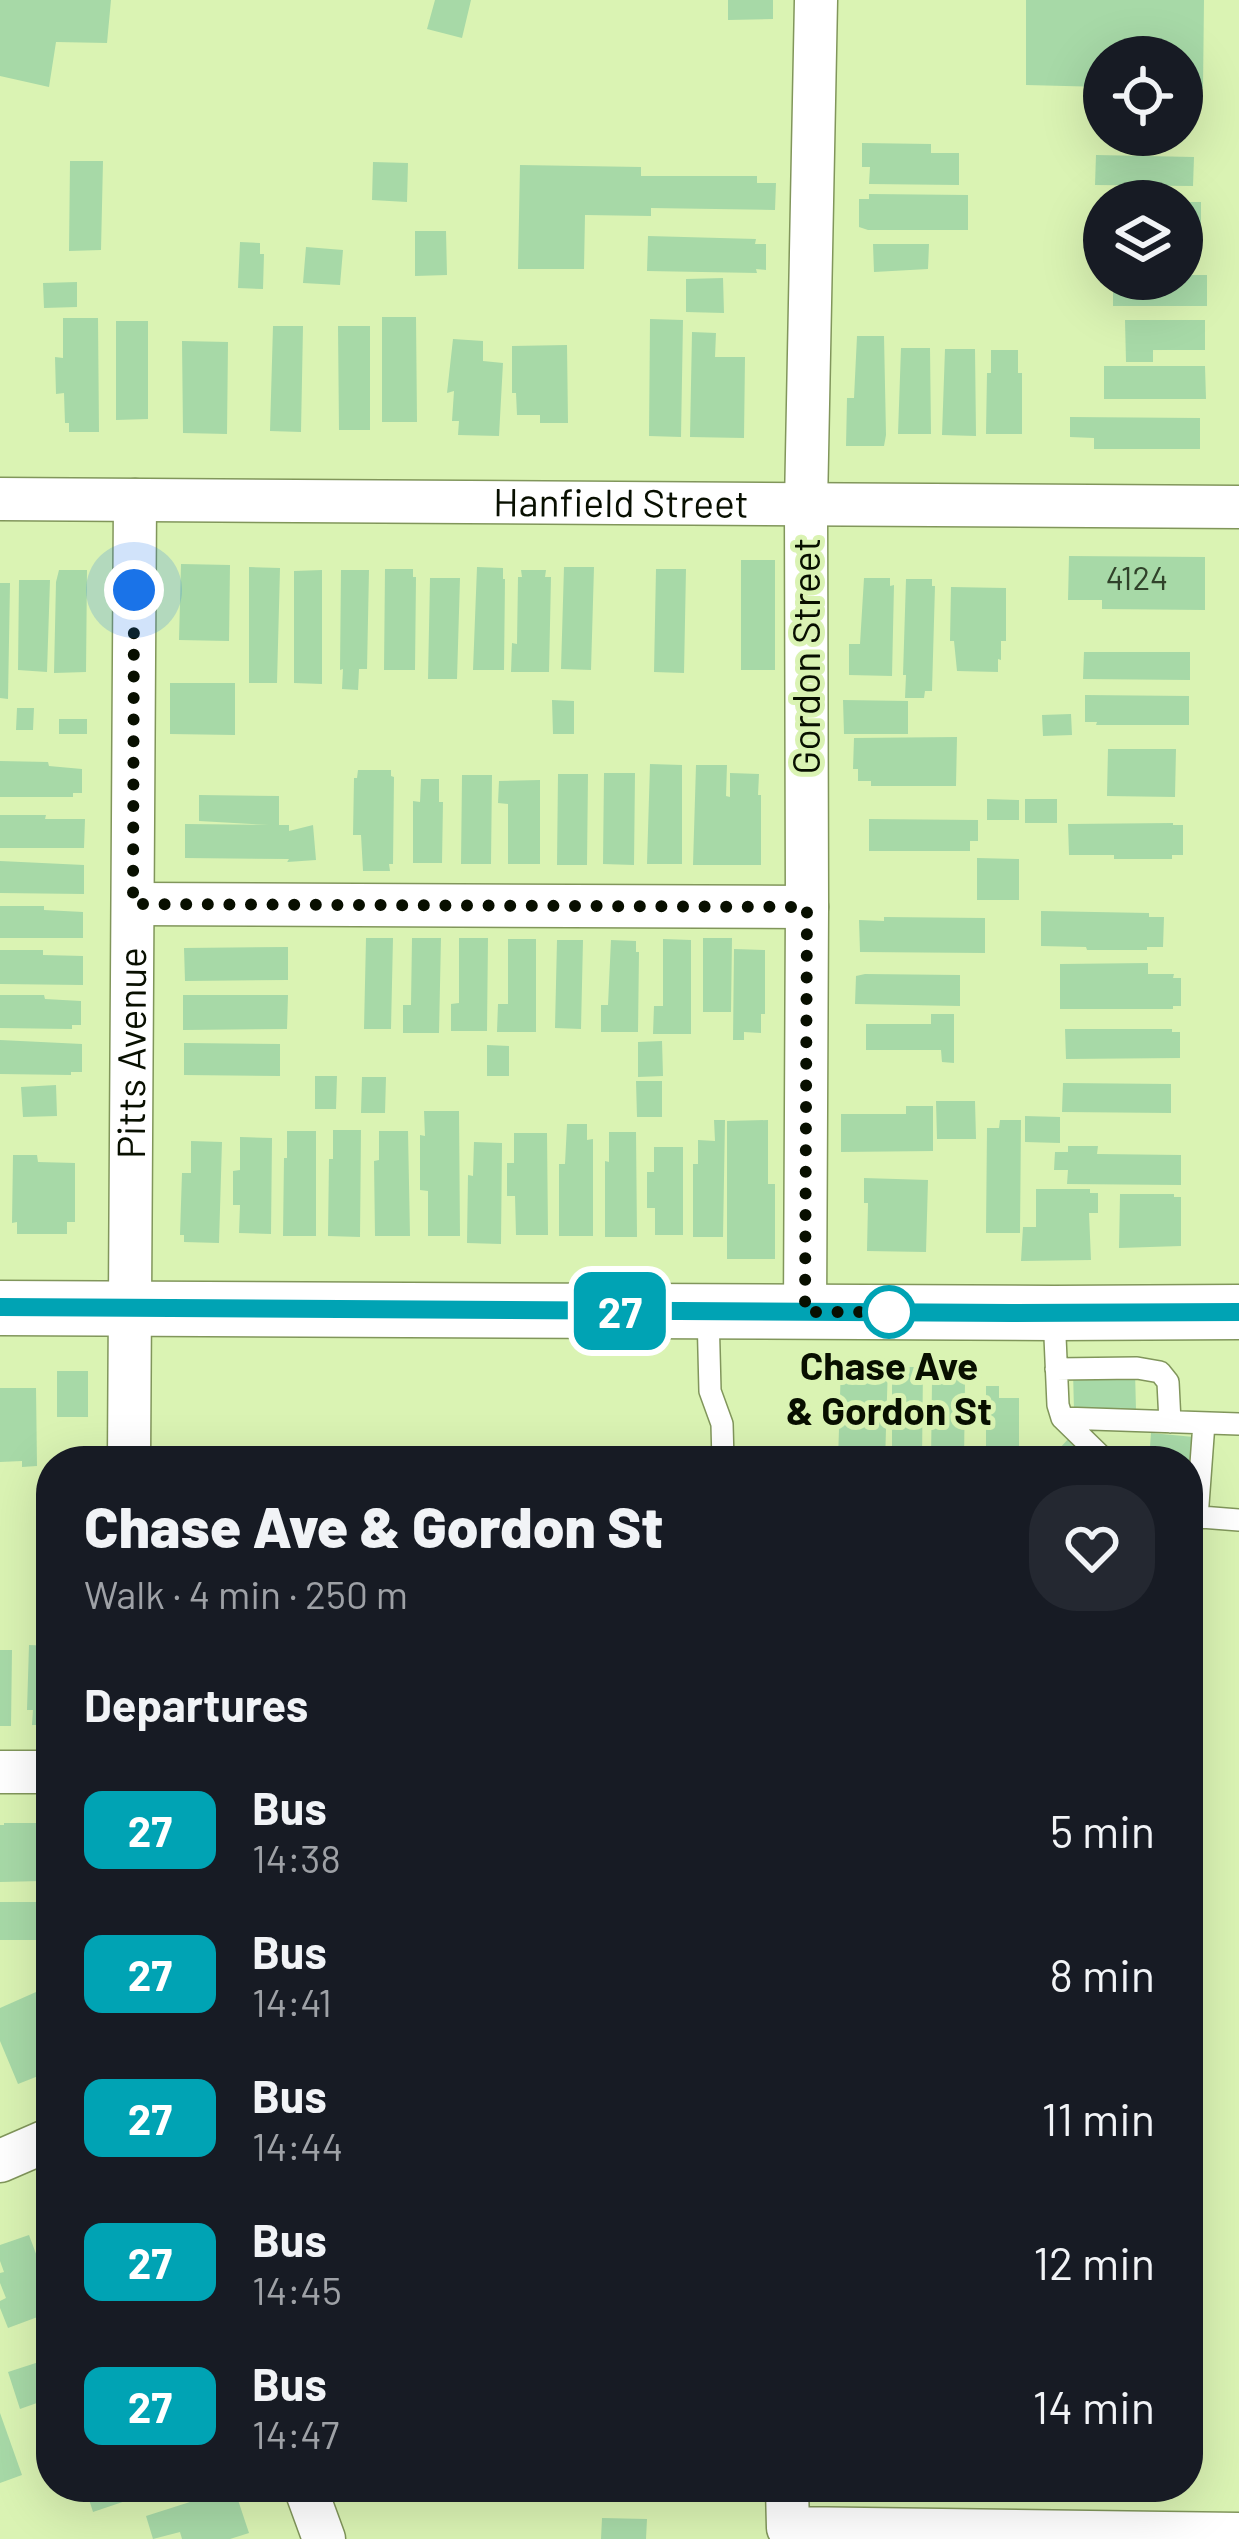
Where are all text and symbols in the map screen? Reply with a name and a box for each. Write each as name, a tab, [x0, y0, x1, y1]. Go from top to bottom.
map controls	[1083, 36, 1203, 300]
button: locate	[1083, 36, 1203, 156]
button: layers	[1083, 180, 1203, 300]
street label: Hanfield Street	[493, 477, 749, 526]
street label: Gordon Street	[781, 538, 828, 774]
house number: 4124	[1106, 557, 1168, 597]
your location	[104, 560, 164, 620]
street label: Pitts Avenue	[106, 947, 154, 1159]
line badge: 27	[566, 1272, 674, 1350]
text: 27	[598, 1286, 642, 1336]
marker: Chase Ave & Gordon St	[864, 1287, 914, 1337]
place label: Chase Ave & Gordon St	[786, 1341, 992, 1433]
button: heart	[1029, 1485, 1155, 1611]
text: Chase Ave & Gordon St	[84, 1491, 663, 1559]
text: Walk · 4 min · 250 m	[84, 1570, 408, 1617]
text: Departures	[84, 1677, 308, 1731]
text: Bus	[252, 1780, 327, 1834]
text: 5 min	[1050, 1803, 1155, 1857]
text: 27	[128, 1805, 172, 1855]
text: 14:38	[252, 1834, 341, 1881]
text: Bus	[252, 1924, 327, 1978]
text: 8 min	[1050, 1947, 1155, 2001]
text: 27	[128, 1949, 172, 1999]
text: 14:41	[252, 1978, 332, 2025]
text: Bus	[252, 2068, 327, 2122]
text: 11 min	[1041, 2091, 1155, 2145]
text: 27	[128, 2093, 172, 2143]
text: 14:44	[252, 2122, 343, 2169]
text: Bus	[252, 2212, 327, 2266]
text: 12 min	[1033, 2235, 1155, 2289]
text: 27	[128, 2237, 172, 2287]
text: 14:45	[252, 2266, 342, 2313]
text: Bus	[252, 2356, 327, 2410]
text: 14 min	[1033, 2379, 1155, 2433]
text: 27	[128, 2381, 172, 2431]
text: 14:47	[252, 2410, 339, 2457]

